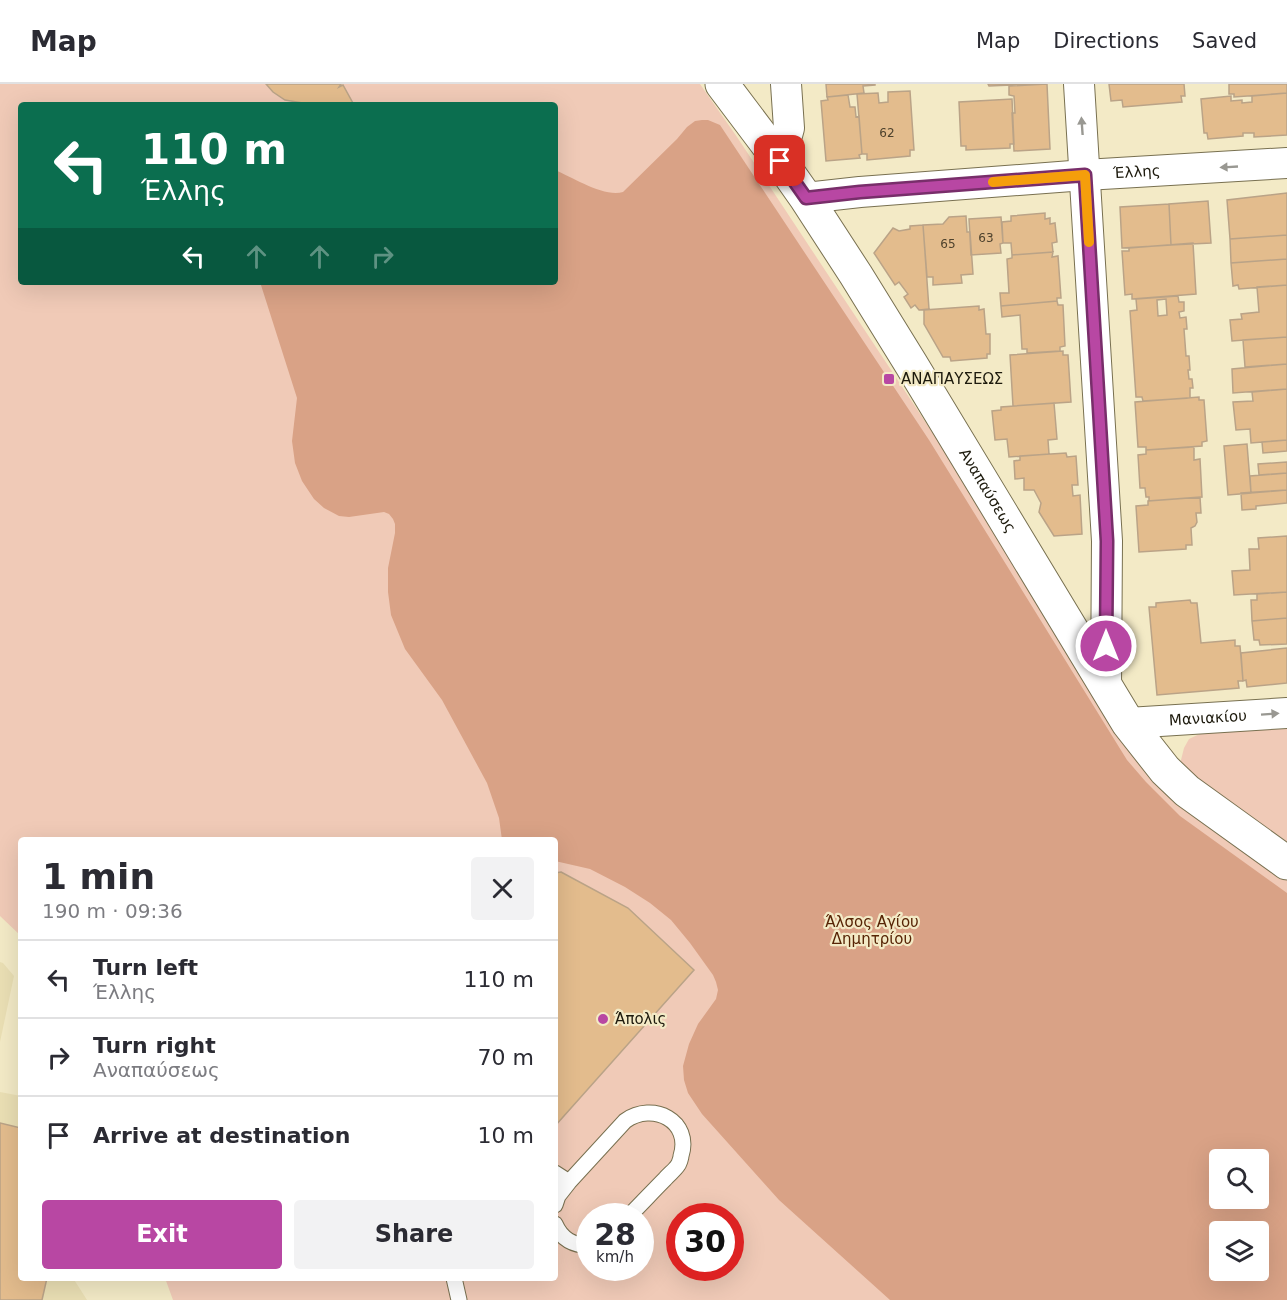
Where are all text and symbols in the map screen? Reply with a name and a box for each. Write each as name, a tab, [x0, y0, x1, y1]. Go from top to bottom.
text: Map	[30, 25, 97, 58]
text: Map	[976, 29, 1020, 53]
text: Directions	[1053, 29, 1159, 53]
text: Saved	[1192, 29, 1257, 53]
one-way arrow	[1077, 116, 1087, 135]
text: 110 m	[141, 125, 287, 174]
icon: left	[42, 126, 120, 204]
house number: 62	[879, 126, 895, 140]
pin	[754, 135, 805, 186]
icon: arrive	[763, 144, 796, 177]
street label: Έλλης	[1112, 162, 1161, 182]
one-way arrow	[1219, 162, 1238, 171]
text: Έλλης	[141, 175, 226, 206]
house number: 63	[978, 231, 994, 245]
house number: 65	[940, 237, 956, 251]
icon: left	[177, 240, 210, 273]
icon: ahead	[240, 240, 273, 273]
icon: ahead	[303, 240, 336, 273]
icon: right	[366, 240, 399, 273]
place label: ΑΝΑΠΑΥΣΕΩΣ	[901, 370, 1003, 388]
marker: ΑΝΑΠΑΥΣΕΩΣ	[882, 372, 896, 386]
street label: Αναπαύσεως	[955, 445, 1020, 536]
position arrow	[1074, 614, 1138, 678]
street label: Μανιακίου	[1168, 707, 1247, 729]
one-way arrow	[1261, 709, 1280, 719]
text: 1 min	[42, 856, 155, 897]
button: close	[471, 857, 534, 920]
text: 190 m · 09:36	[42, 899, 183, 923]
park label: Άλσος Αγίου Δημητρίου	[825, 913, 919, 948]
text: Turn left	[93, 955, 198, 980]
icon: left	[42, 963, 75, 996]
text: 110 m	[464, 967, 534, 992]
text: Έλλης	[93, 980, 156, 1004]
place label: Άπολις	[615, 1010, 666, 1028]
marker: Άπολις	[596, 1012, 610, 1026]
text: Turn right	[93, 1033, 216, 1058]
icon: right	[42, 1041, 75, 1074]
text: 70 m	[478, 1045, 534, 1070]
text: Αναπαύσεως	[93, 1058, 220, 1082]
icon: arrive	[42, 1119, 75, 1152]
text: Arrive at destination	[93, 1123, 350, 1148]
text: 10 m	[478, 1123, 534, 1148]
map controls	[1209, 1149, 1269, 1281]
button: search	[1209, 1149, 1269, 1209]
button: Exit	[42, 1200, 282, 1269]
button: Share	[294, 1200, 534, 1269]
speed limit sign: 30	[666, 1203, 744, 1281]
text: 28	[594, 1217, 636, 1252]
button: layers	[1209, 1221, 1269, 1281]
text: km/h	[596, 1248, 634, 1266]

